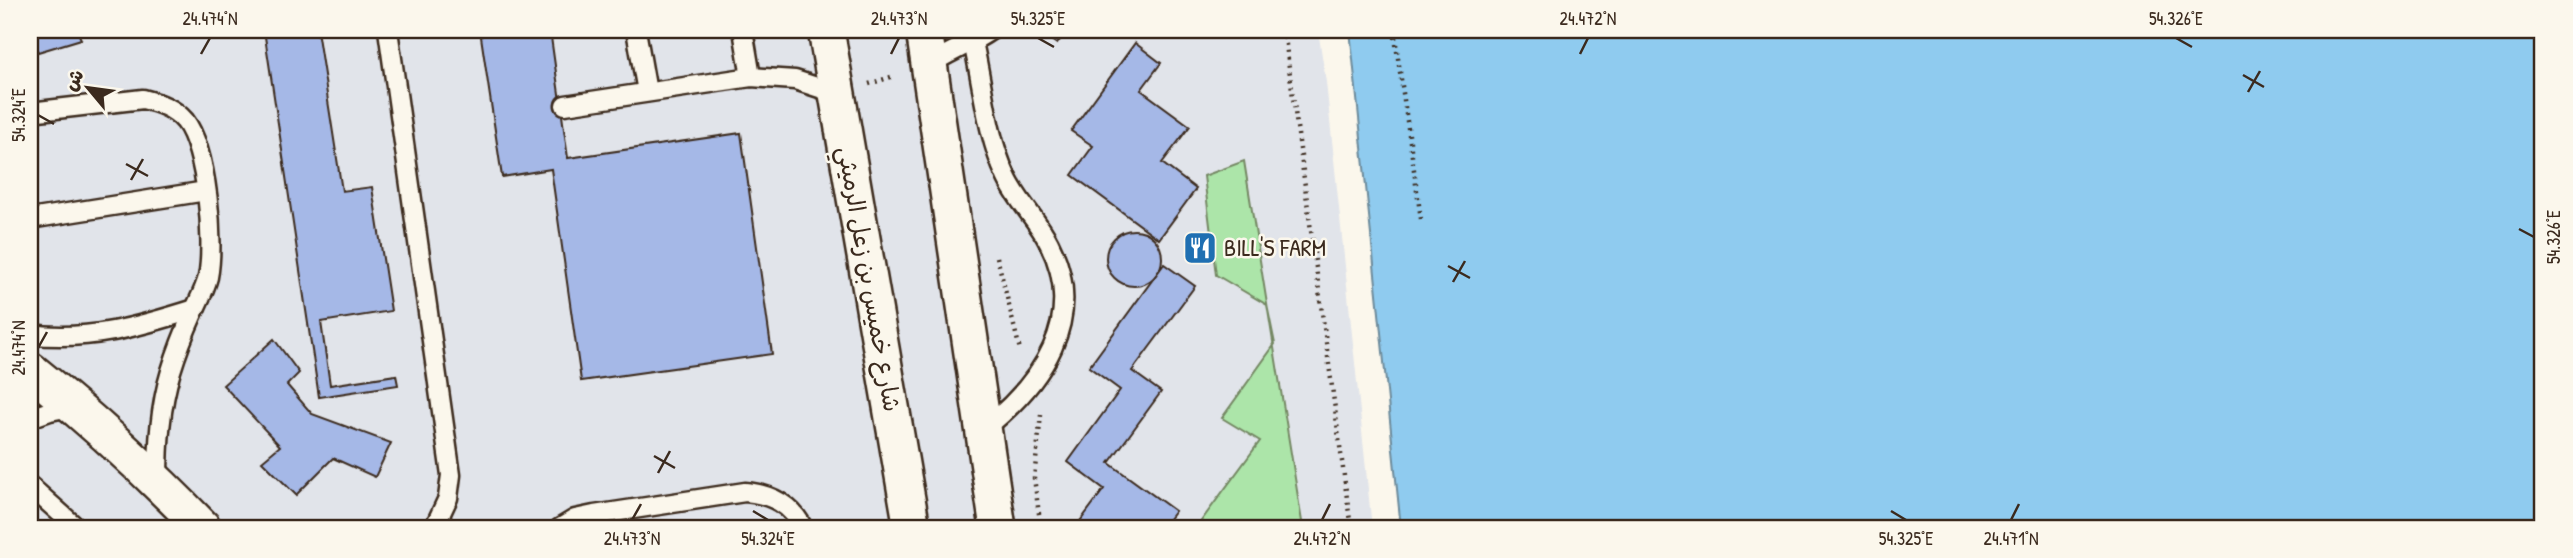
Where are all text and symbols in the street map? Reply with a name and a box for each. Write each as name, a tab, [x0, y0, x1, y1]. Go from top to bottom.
text: 24.474°N	[182, 6, 238, 31]
text: 24.473°N	[871, 6, 927, 31]
text: 54.325°E	[1011, 6, 1065, 31]
text: 24.472°N	[1560, 6, 1616, 31]
text: 54.326°E	[2149, 6, 2203, 31]
north arrow	[52, 52, 122, 122]
text: ش	[57, 64, 90, 95]
text: 54.324°E	[6, 88, 31, 142]
street label: شارع خميس بن زعل الرميثي	[825, 144, 909, 415]
text: 54.326°E	[2541, 210, 2566, 264]
restaurant icon: BILL'S FARM	[1181, 229, 1219, 267]
place label: BILL'S FARM	[1224, 231, 1326, 263]
text: 24.474°N	[6, 320, 31, 376]
text: 24.473°N	[604, 526, 660, 551]
text: 54.324°E	[741, 526, 795, 551]
text: 24.472°N	[1294, 526, 1350, 551]
text: 54.325°E	[1879, 526, 1933, 551]
text: 24.471°N	[1984, 526, 2038, 551]

